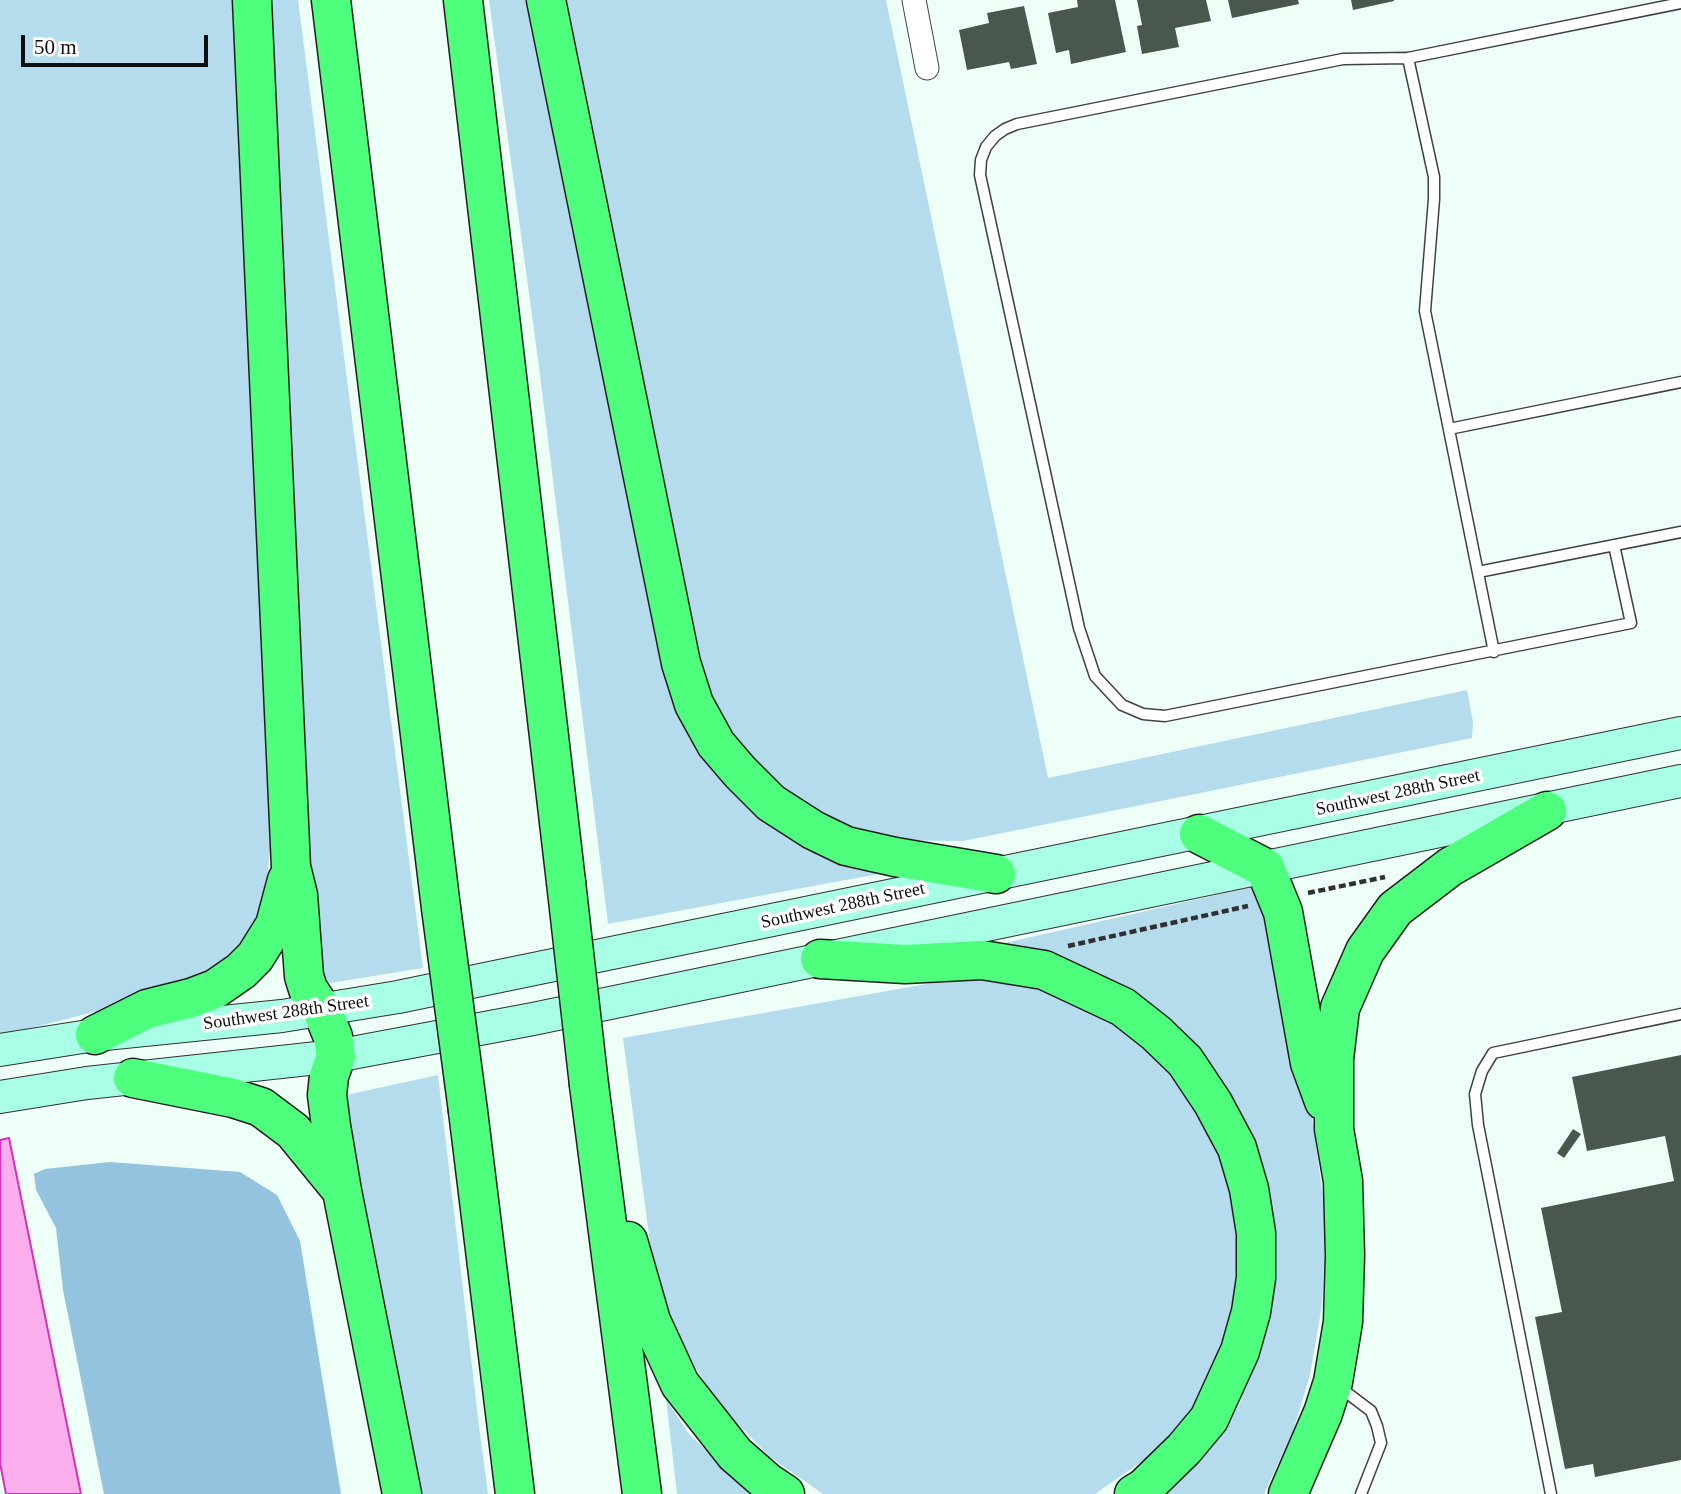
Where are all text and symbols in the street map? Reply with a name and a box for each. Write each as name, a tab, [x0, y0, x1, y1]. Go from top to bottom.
scale bar	[24, 21, 212, 65]
text: 50 m	[34, 35, 77, 59]
street label: Southwest 288th Street	[1314, 765, 1482, 821]
street label: Southwest 288th Street	[759, 878, 927, 934]
street label: Southwest 288th Street	[202, 991, 370, 1035]

